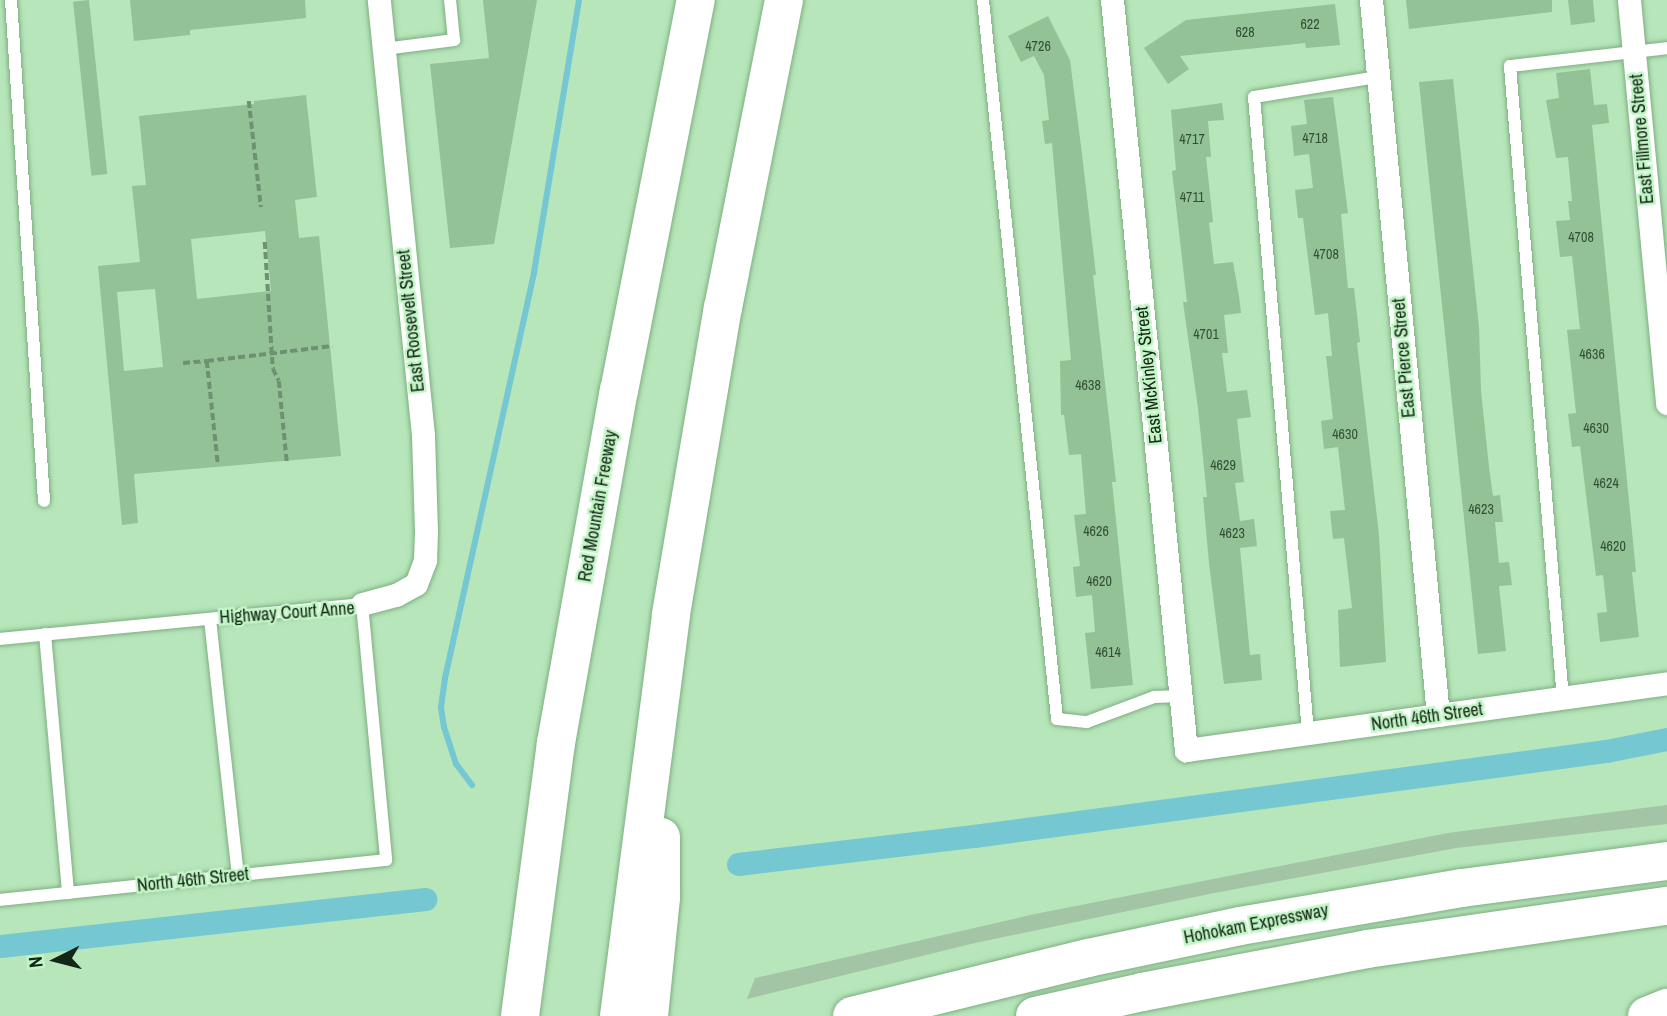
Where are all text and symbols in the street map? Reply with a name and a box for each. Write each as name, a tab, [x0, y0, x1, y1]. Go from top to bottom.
house number: 622	[1300, 16, 1320, 32]
house number: 628	[1235, 24, 1255, 40]
house number: 4726	[1025, 38, 1051, 54]
street label: East Fillmore Street	[1626, 73, 1658, 205]
house number: 4718	[1302, 130, 1328, 146]
house number: 4717	[1179, 131, 1205, 147]
house number: 4711	[1180, 189, 1204, 205]
house number: 4708	[1568, 229, 1594, 245]
house number: 4708	[1313, 246, 1339, 262]
street label: East Roosevelt Street	[393, 249, 429, 393]
street label: East Pierce Street	[1388, 297, 1420, 419]
street label: East McKinley Street	[1131, 305, 1167, 445]
house number: 4701	[1193, 326, 1219, 342]
house number: 4636	[1579, 346, 1605, 362]
house number: 4638	[1075, 377, 1101, 393]
house number: 4630	[1583, 420, 1609, 436]
house number: 4630	[1332, 426, 1358, 442]
street label: Red Mountain Freeway	[574, 429, 622, 583]
house number: 4629	[1210, 457, 1236, 473]
house number: 4624	[1593, 475, 1619, 491]
house number: 4623	[1468, 501, 1494, 517]
house number: 4626	[1083, 523, 1109, 539]
house number: 4623	[1219, 525, 1245, 541]
house number: 4620	[1600, 538, 1626, 554]
house number: 4620	[1086, 573, 1112, 589]
street label: Highway Court Anne	[218, 597, 356, 629]
house number: 4614	[1095, 644, 1121, 660]
street label: North 46th Street	[1370, 698, 1484, 736]
street label: North 46th Street	[136, 863, 250, 897]
street label: Hohokam Expressway	[1182, 899, 1330, 949]
north arrow	[21, 925, 91, 995]
text: N	[22, 955, 49, 969]

